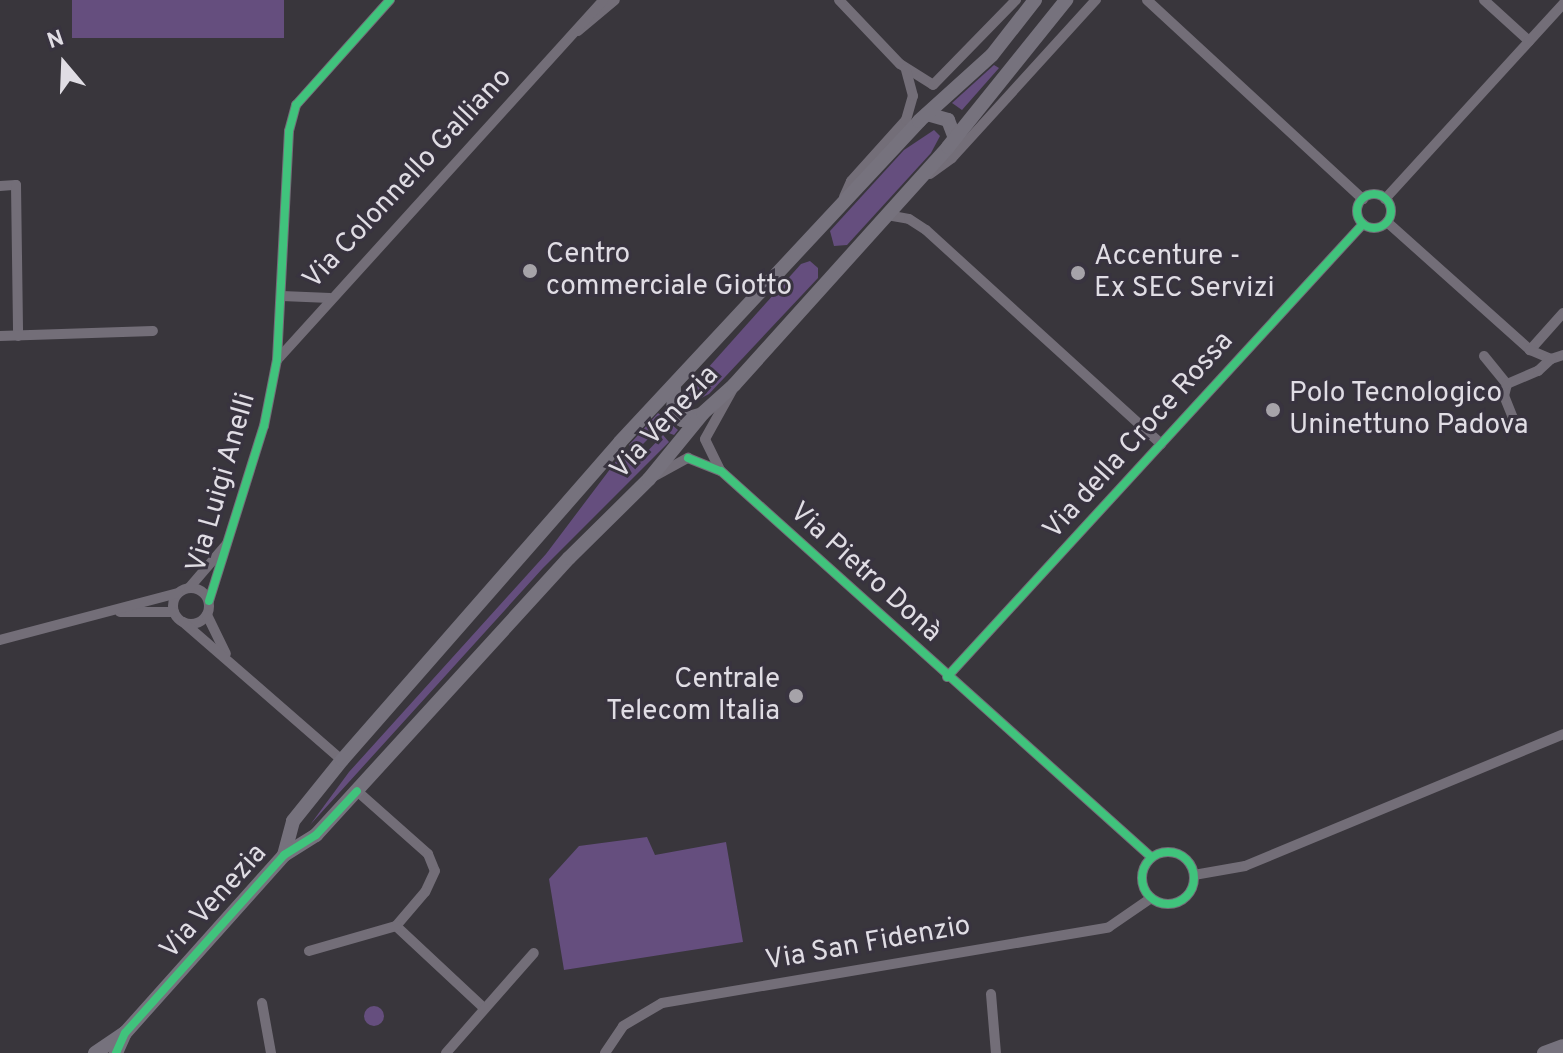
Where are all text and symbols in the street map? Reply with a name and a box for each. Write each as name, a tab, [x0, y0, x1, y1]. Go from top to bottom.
north arrow	[24, 24, 104, 104]
text: N	[44, 26, 68, 56]
street label: Via Colonnello Galliano	[297, 61, 519, 297]
place label: Centro commerciale Giotto	[546, 238, 792, 304]
place label: Accenture - Ex SEC Servizi	[1094, 240, 1275, 306]
marker: Centro commerciale Giotto	[521, 262, 539, 280]
marker: Accenture - Ex SEC Servizi	[1069, 264, 1087, 282]
street label: Via della Croce Rossa	[1037, 325, 1241, 547]
street label: Via Venezia	[603, 359, 727, 487]
place label: Polo Tecnologico Uninettuno Padova	[1289, 377, 1528, 443]
street label: Via Luigi Anelli	[180, 389, 264, 577]
marker: Polo Tecnologico Uninettuno Padova	[1264, 401, 1282, 419]
street label: Via Pietro Donà	[782, 496, 948, 650]
place label: Centrale Telecom Italia	[606, 663, 780, 729]
marker: Centrale Telecom Italia	[787, 687, 805, 705]
street label: Via Venezia	[153, 837, 275, 967]
street label: Via San Fidenzio	[763, 909, 973, 979]

